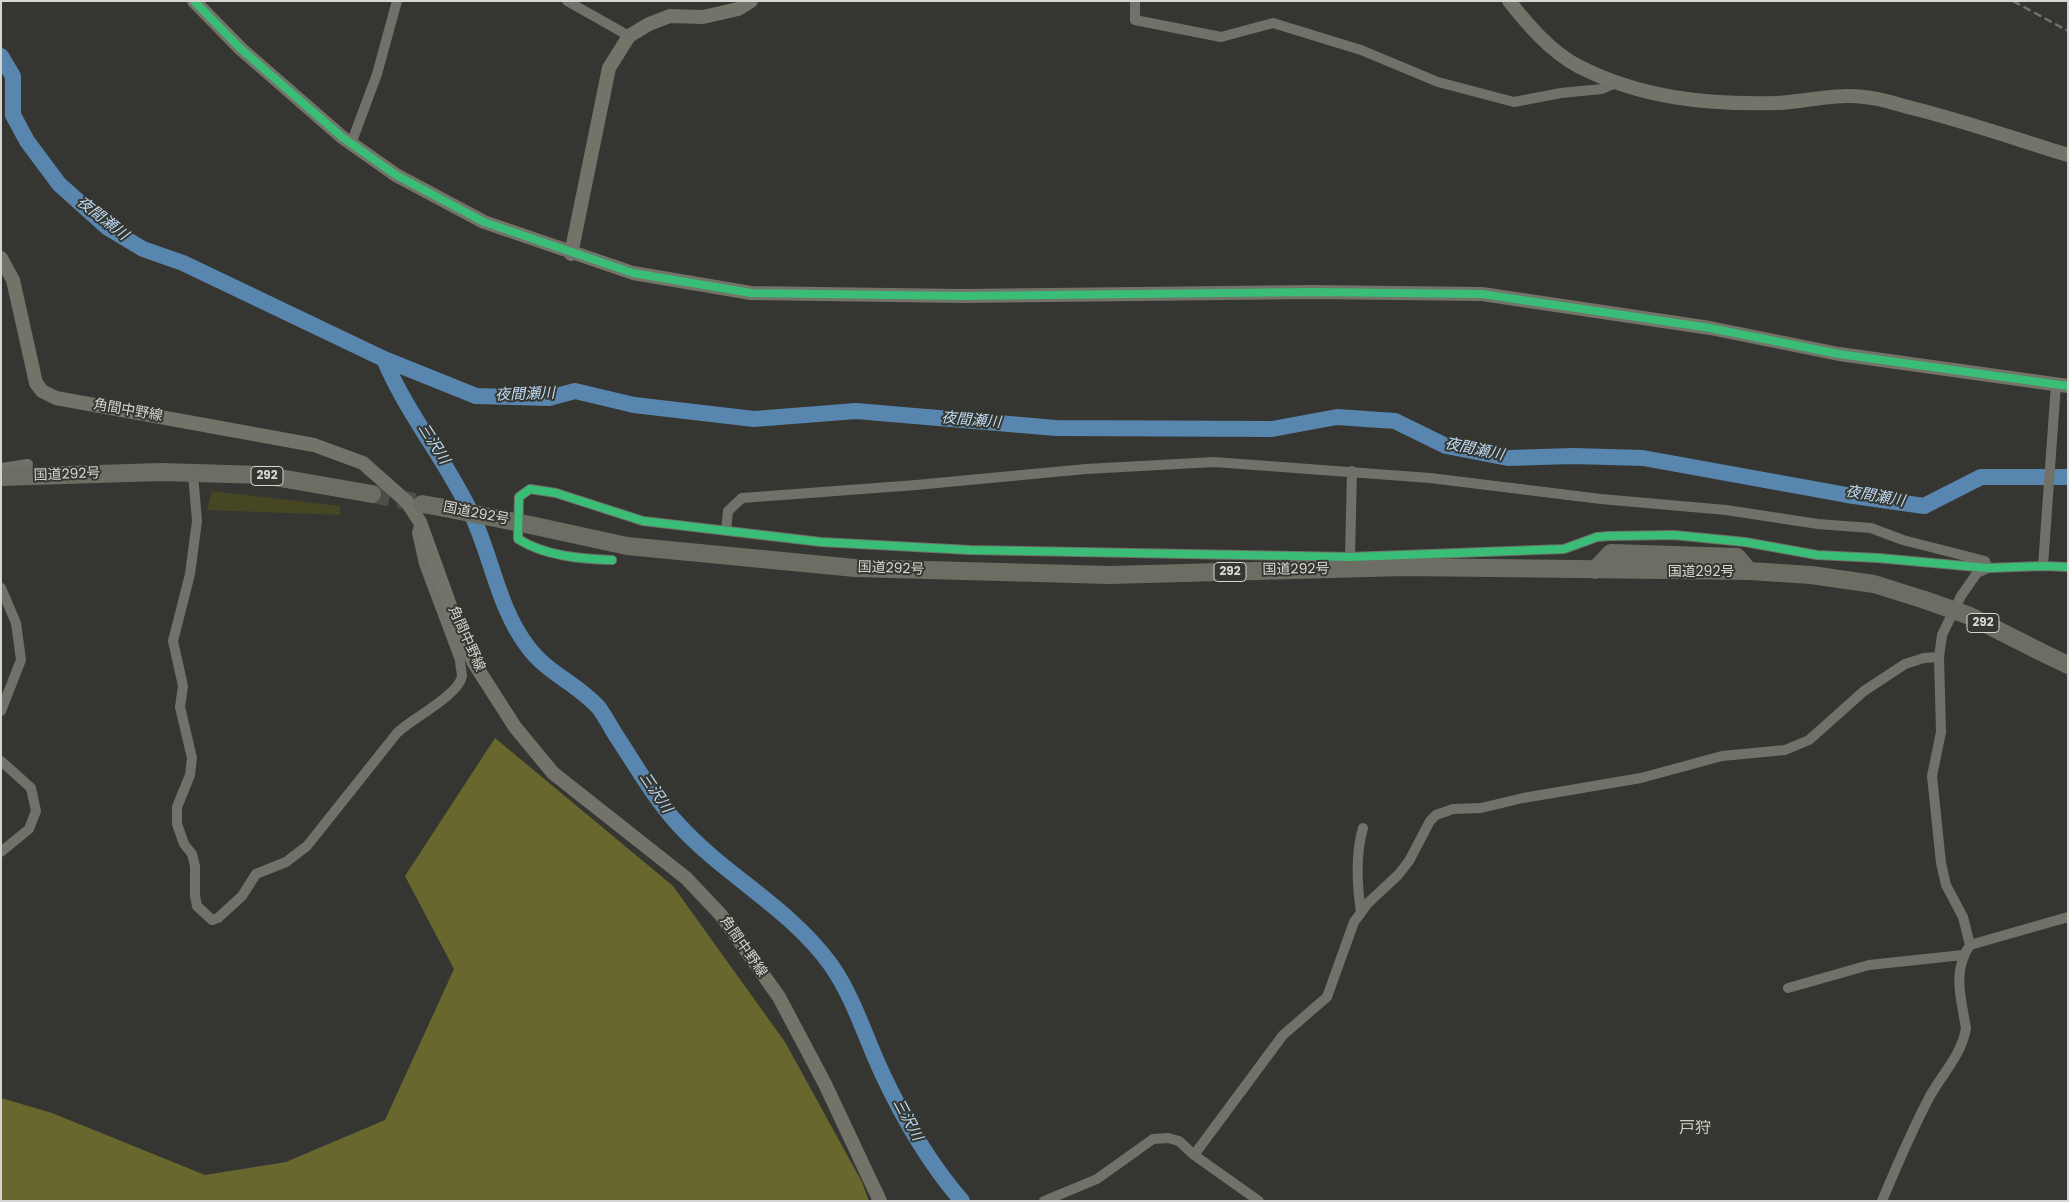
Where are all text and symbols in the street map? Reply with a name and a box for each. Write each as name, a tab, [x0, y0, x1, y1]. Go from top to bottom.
water label: 夜間瀬川	[73, 193, 131, 245]
water label: 夜間瀬川	[495, 385, 555, 405]
street label: 角間中野線	[92, 397, 164, 425]
water label: 夜間瀬川	[940, 409, 1002, 433]
water label: 三沢川	[413, 420, 453, 468]
water label: 夜間瀬川	[1443, 435, 1505, 465]
street label: 国道292号	[33, 465, 101, 485]
road number: 292	[251, 466, 283, 486]
water label: 夜間瀬川	[1844, 483, 1906, 511]
street label: 国道292号	[442, 499, 510, 529]
street label: 国道292号	[857, 559, 925, 579]
street label: 国道292号	[1262, 561, 1330, 579]
road number: 292	[1214, 562, 1246, 582]
street label: 国道292号	[1668, 564, 1734, 580]
street label: 角間中野線	[444, 604, 488, 674]
road number: 292	[1967, 614, 1999, 632]
water label: 三沢川	[635, 769, 675, 817]
street label: 角間中野線	[716, 914, 770, 980]
water label: 三沢川	[888, 1096, 926, 1144]
district label: 戸狩	[1679, 1119, 1711, 1139]

